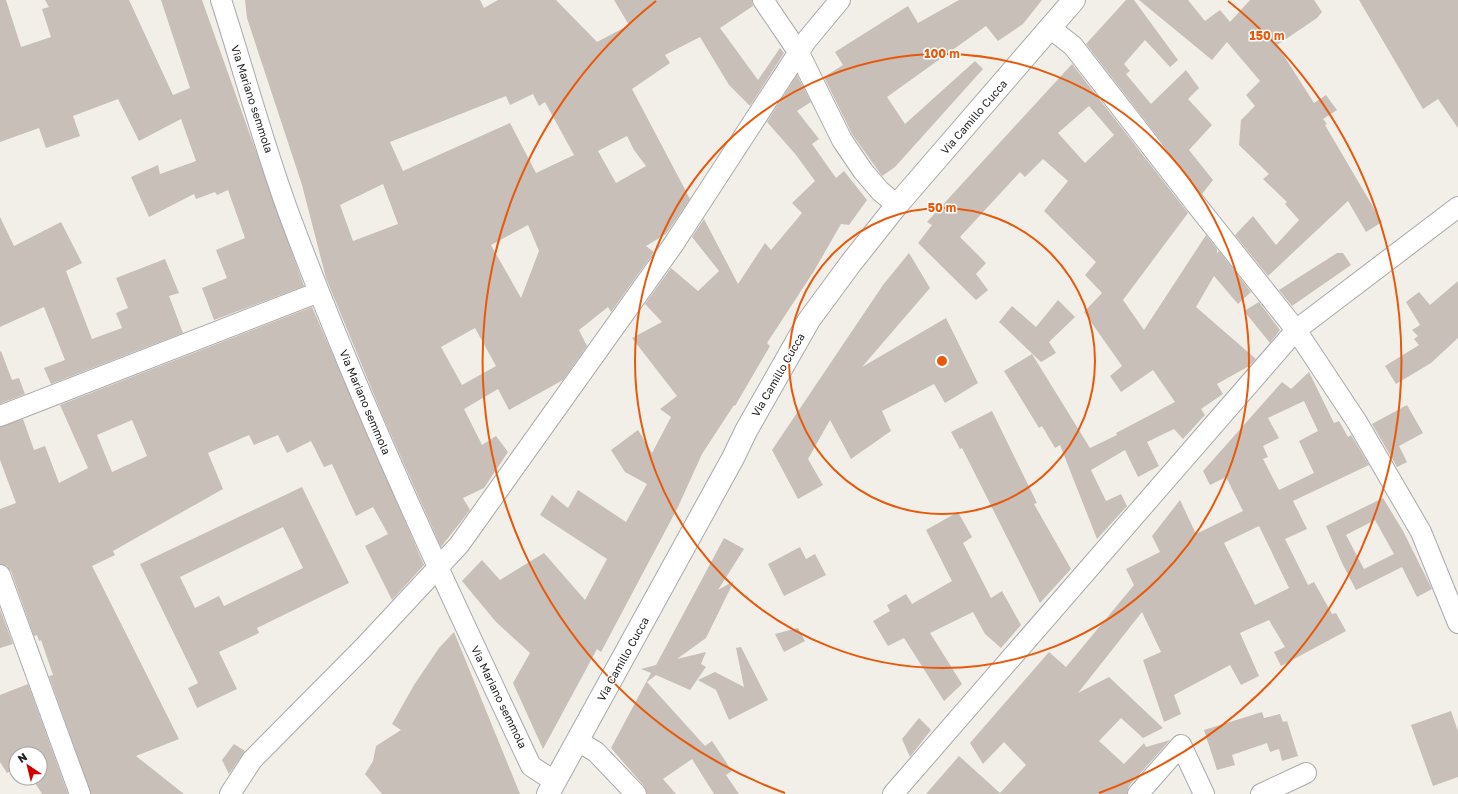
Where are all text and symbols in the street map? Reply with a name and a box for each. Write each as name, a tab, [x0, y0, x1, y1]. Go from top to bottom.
text: 150 m	[1250, 28, 1284, 43]
street label: Via Mariano semmola	[229, 43, 276, 154]
text: 100 m	[924, 46, 960, 61]
street label: Via Camillo Cucca	[938, 77, 1009, 157]
text: 50 m	[928, 200, 956, 215]
street label: Via Camillo Cucca	[748, 331, 807, 419]
street label: Via Mariano semmola	[337, 347, 393, 456]
centre of rings	[935, 354, 949, 368]
street label: Via Camillo Cucca	[594, 614, 651, 703]
street label: Via Mariano semmola	[469, 643, 530, 750]
north arrow	[8, 746, 48, 786]
text: N	[15, 750, 29, 765]

